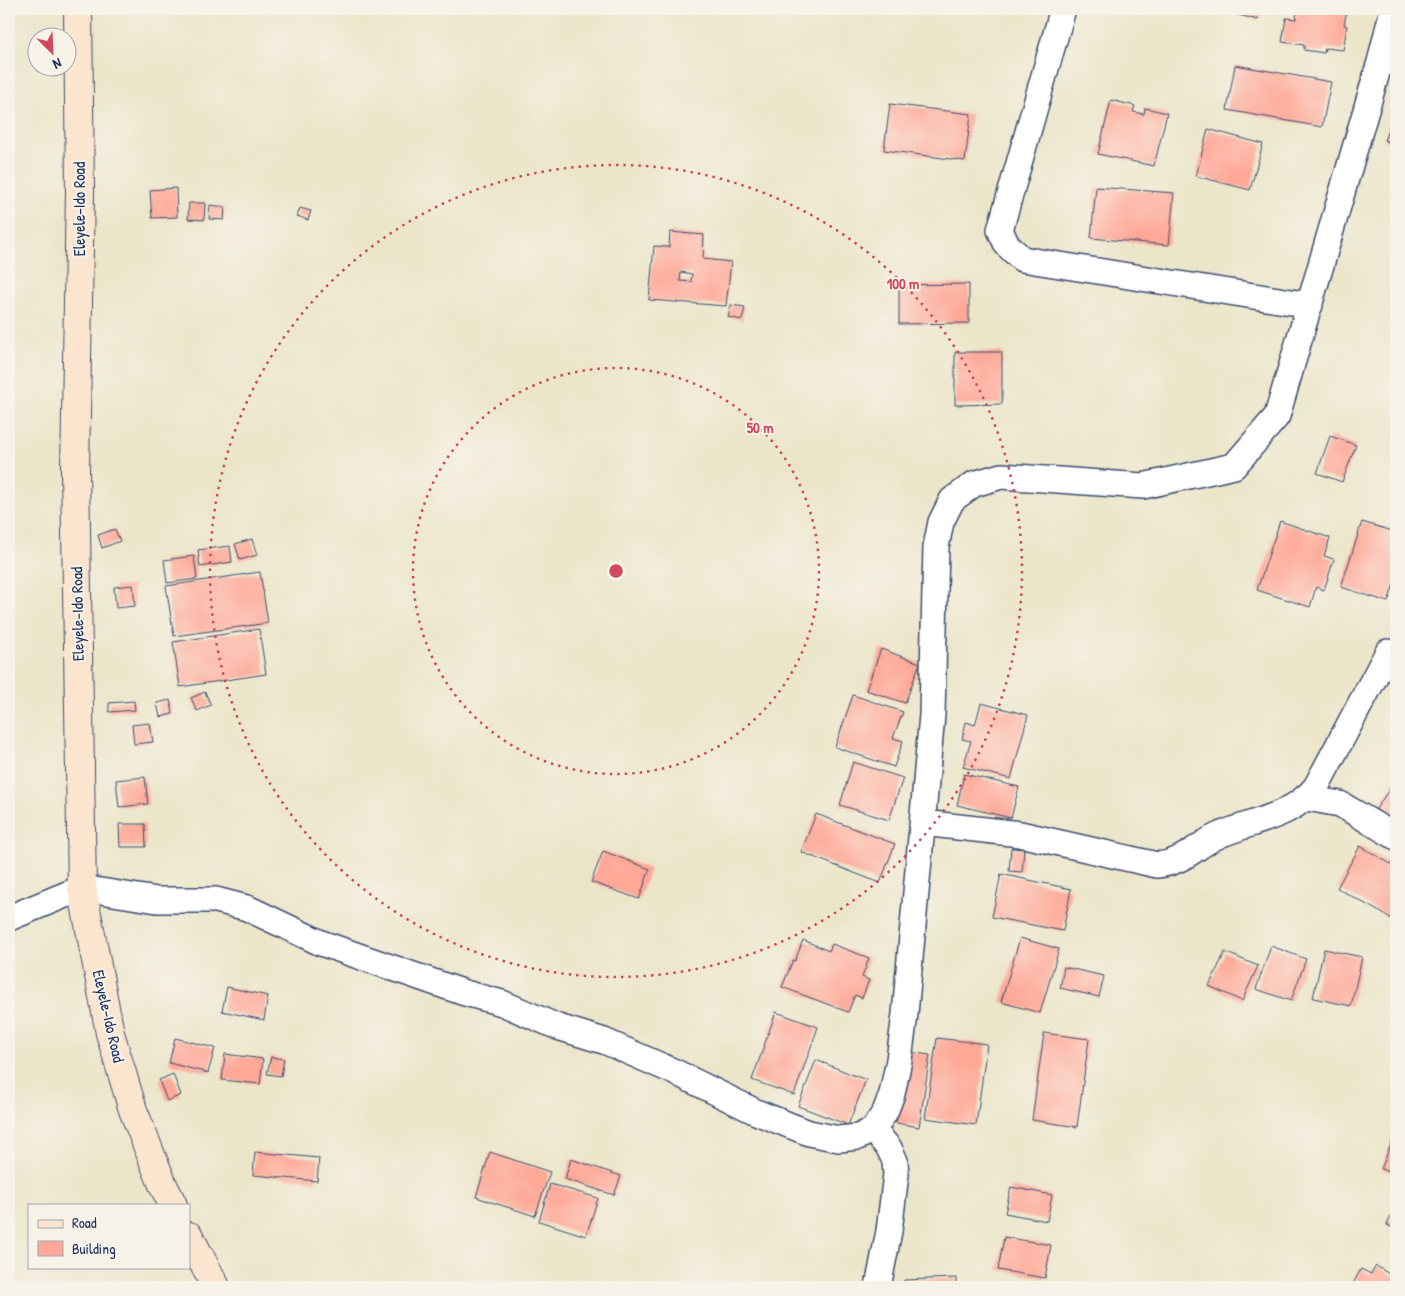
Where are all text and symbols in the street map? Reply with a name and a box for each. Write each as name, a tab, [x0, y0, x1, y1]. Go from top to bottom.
north arrow	[28, 28, 78, 78]
text: N	[50, 54, 65, 75]
street label: Eleyele-Ido Road	[68, 162, 90, 256]
text: 100 m	[887, 273, 919, 294]
text: 50 m	[747, 417, 773, 438]
centre of rings	[607, 562, 625, 580]
street label: Eleyele-Ido Road	[65, 567, 89, 661]
street label: Eleyele-Ido Road	[88, 968, 130, 1064]
legend	[28, 1204, 190, 1268]
text: Road	[72, 1212, 97, 1233]
text: Building	[72, 1238, 116, 1259]

